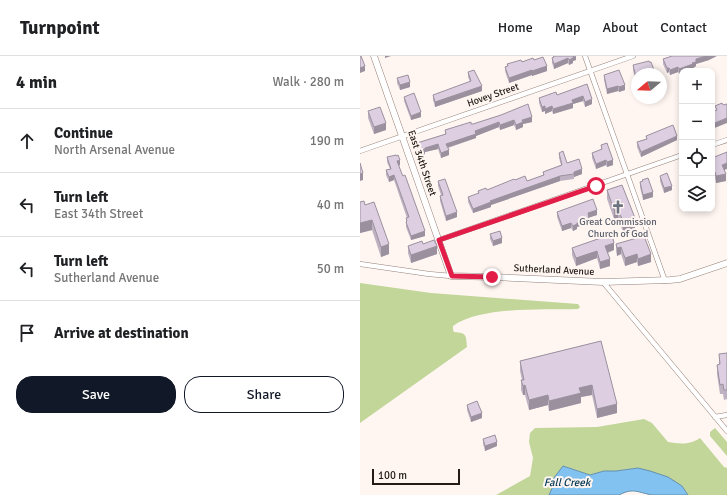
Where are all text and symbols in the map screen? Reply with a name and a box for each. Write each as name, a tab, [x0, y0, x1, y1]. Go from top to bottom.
text: Turnpoint	[20, 16, 100, 40]
text: Home	[498, 19, 533, 36]
text: Map	[555, 19, 580, 36]
text: About	[602, 19, 638, 36]
text: Contact	[660, 19, 707, 36]
north arrow	[631, 68, 667, 104]
map controls	[679, 68, 715, 212]
button: +	[679, 68, 715, 104]
text: 4 min	[16, 72, 57, 93]
text: Walk · 280 m	[273, 74, 344, 90]
street label: Hovey Street	[465, 80, 521, 109]
button: −	[679, 104, 715, 140]
text: Continue	[54, 124, 113, 142]
street label: East 34th Street	[405, 129, 439, 198]
icon: ahead	[16, 130, 38, 152]
text: 190 m	[310, 133, 344, 149]
button: locate	[679, 140, 715, 176]
text: North Arsenal Avenue	[54, 142, 175, 158]
button: layers	[679, 176, 715, 212]
route start	[587, 177, 605, 195]
text: Turn left	[54, 188, 108, 206]
icon: left	[16, 194, 38, 216]
text: 40 m	[317, 197, 344, 213]
church icon: Great Commission Church of God	[610, 199, 626, 215]
text: East 34th Street	[54, 206, 143, 222]
place label: Great Commission Church of God	[579, 216, 657, 240]
text: Turn left	[54, 252, 108, 270]
icon: left	[16, 258, 38, 280]
text: 50 m	[317, 261, 344, 277]
street label: Sutherland Avenue	[513, 262, 595, 278]
route end	[483, 268, 501, 286]
text: Sutherland Avenue	[54, 270, 159, 286]
icon: arrive	[16, 322, 38, 344]
text: Arrive at destination	[54, 324, 189, 342]
button: Save	[16, 376, 176, 413]
button: Share	[184, 376, 344, 413]
scale bar	[372, 467, 460, 486]
text: 100 m	[378, 469, 407, 482]
water label: Fall Creek	[544, 476, 592, 489]

